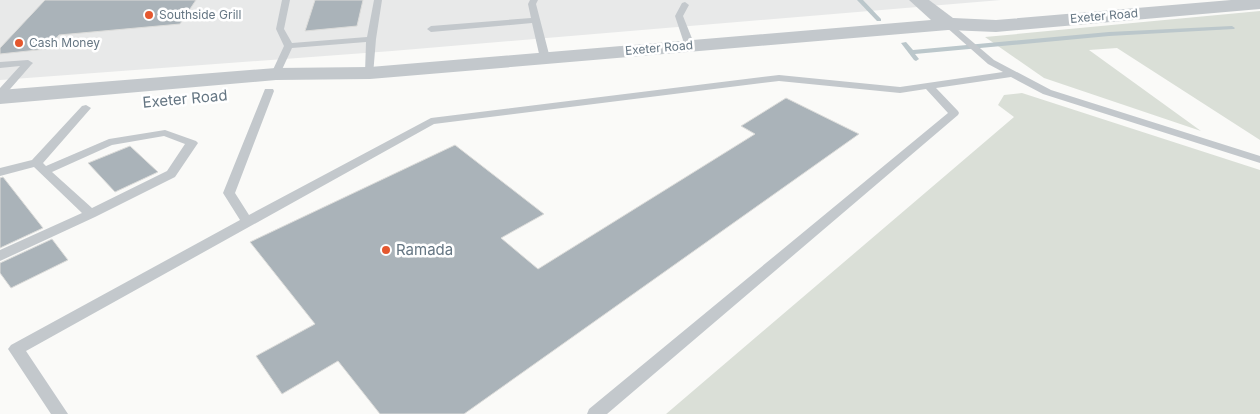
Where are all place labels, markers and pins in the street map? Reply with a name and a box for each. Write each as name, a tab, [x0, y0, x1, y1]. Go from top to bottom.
place label: Southside Grill	[159, 7, 241, 22]
marker: Southside Grill	[143, 9, 155, 21]
place label: Cash Money	[29, 35, 100, 50]
marker: Cash Money	[13, 37, 25, 49]
place label: Ramada	[396, 240, 453, 259]
marker: Ramada	[380, 244, 392, 256]

